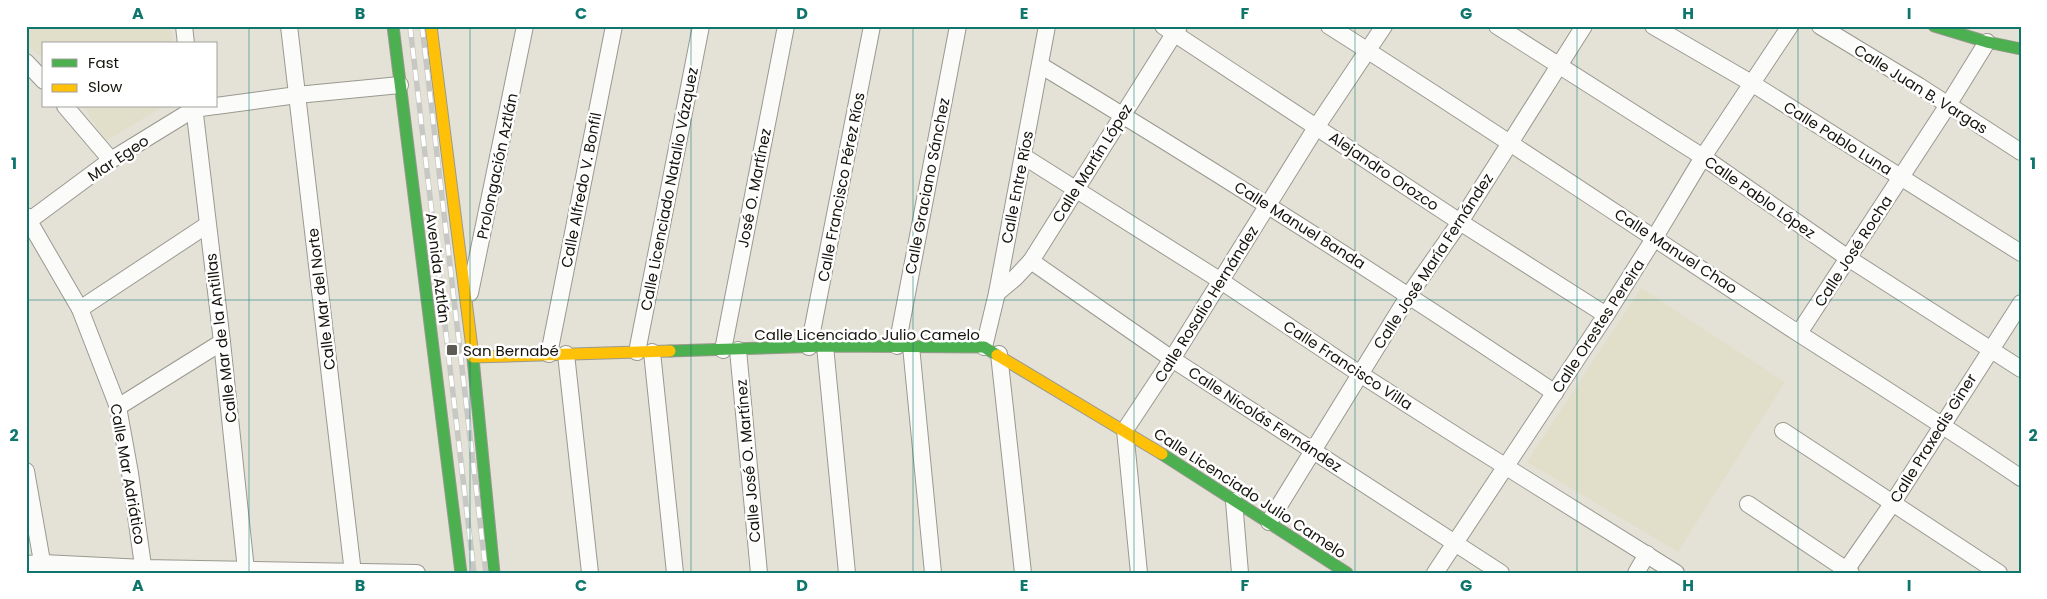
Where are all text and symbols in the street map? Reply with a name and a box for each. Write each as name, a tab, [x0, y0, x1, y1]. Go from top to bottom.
text: A	[132, 2, 144, 25]
text: B	[355, 2, 365, 25]
text: C	[575, 2, 587, 25]
text: D	[796, 2, 808, 25]
text: E	[1020, 2, 1028, 25]
text: F	[1241, 2, 1250, 25]
text: G	[1460, 2, 1472, 25]
text: H	[1682, 2, 1694, 25]
text: I	[1907, 2, 1911, 25]
street label: Calle Juan B. Vargas	[1850, 39, 1992, 139]
legend	[42, 42, 218, 108]
text: Fast	[88, 52, 119, 73]
street label: Calle Licenciado Natalio Vázquez	[635, 65, 703, 312]
text: Slow	[88, 76, 123, 97]
street label: Calle Francisco Pérez Ríos	[812, 90, 870, 284]
street label: Prolongación Aztlán	[471, 91, 523, 241]
street label: Calle Graciano Sánchez	[900, 96, 954, 276]
street label: Calle Pablo Luna	[1780, 96, 1896, 180]
street label: Calle Martín López	[1047, 100, 1137, 226]
street label: Calle Alfredo V. Bonfil	[556, 111, 606, 269]
street label: José O. Martínez	[732, 126, 776, 249]
street label: Alejandro Orozco	[1325, 126, 1443, 216]
street label: Calle Entre Ríos	[996, 129, 1038, 245]
street label: Mar Egeo	[83, 130, 153, 186]
street label: Calle Pablo López	[1700, 151, 1820, 243]
text: 1	[11, 152, 17, 175]
text: 1	[2030, 152, 2036, 175]
street label: Calle José María Fernández	[1368, 169, 1498, 353]
street label: Calle Manuel Banda	[1230, 176, 1370, 274]
street label: Calle José Rocha	[1809, 191, 1897, 311]
street label: Calle Manuel Chao	[1610, 203, 1742, 299]
street label: Avenida Aztlán	[421, 212, 455, 324]
street label: Calle Rosalio Hernández	[1149, 222, 1263, 386]
street label: Calle Mar del Norte	[302, 227, 340, 371]
street label: Calle Mar de la Antillas	[200, 252, 242, 424]
street label: Calle Orestes Pereira	[1547, 255, 1649, 397]
street label: Calle Francisco Villa	[1279, 315, 1417, 415]
street label: Calle Licenciado Julio Camelo	[754, 324, 980, 345]
place label: San Bernabé	[463, 340, 559, 361]
marker: San Bernabé	[445, 343, 459, 357]
street label: Calle Nicolás Fernández	[1184, 361, 1346, 477]
street label: Calle Praxedis Giner	[1885, 369, 1982, 507]
street label: Calle José O. Martínez	[730, 378, 766, 543]
street label: Calle Mar Adriático	[105, 402, 151, 546]
street label: Calle Licenciado Julio Camelo	[1150, 423, 1350, 563]
text: 2	[9, 424, 19, 447]
text: 2	[2028, 424, 2038, 447]
text: A	[132, 574, 144, 597]
text: B	[355, 574, 365, 597]
text: C	[575, 574, 587, 597]
text: D	[796, 574, 808, 597]
text: E	[1020, 574, 1028, 597]
text: F	[1241, 574, 1250, 597]
text: G	[1460, 574, 1472, 597]
text: H	[1682, 574, 1694, 597]
text: I	[1907, 574, 1911, 597]

